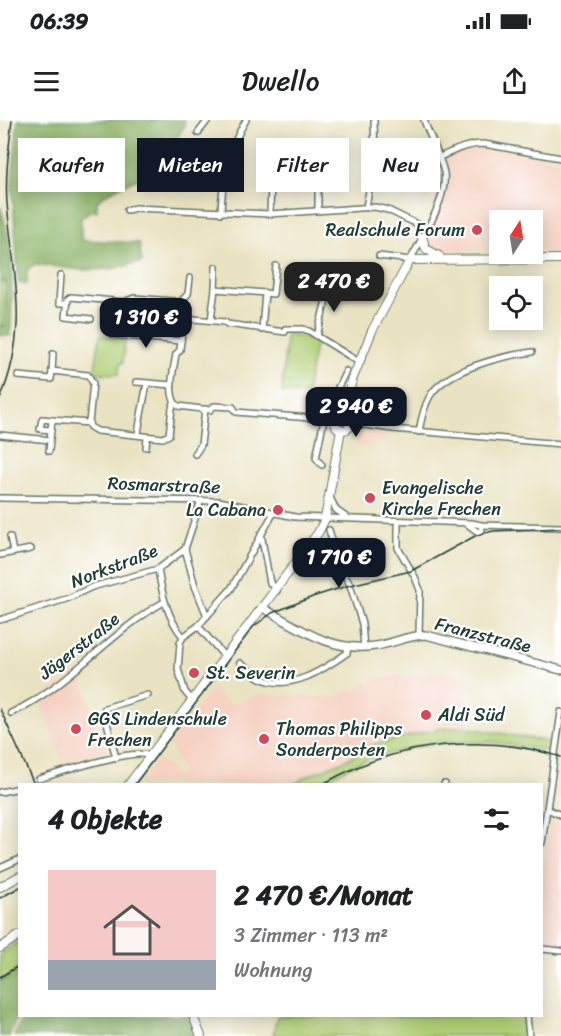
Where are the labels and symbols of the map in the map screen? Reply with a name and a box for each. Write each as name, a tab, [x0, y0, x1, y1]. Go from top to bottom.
north arrow	[489, 210, 543, 264]
place label: Realschule Forum	[325, 214, 465, 246]
marker: Realschule Forum	[470, 223, 484, 237]
pin: 2 470 €	[279, 262, 389, 313]
pin: 1 310 €	[91, 298, 201, 349]
pin: 2 940 €	[301, 387, 411, 438]
street label: Rosmarstraße	[107, 467, 221, 503]
place label: Evangelische Kirche Frechen	[382, 472, 501, 525]
marker: Evangelische Kirche Frechen	[363, 491, 377, 505]
place label: La Cabana	[186, 494, 266, 526]
marker: La Cabana	[271, 503, 285, 517]
street label: Norkstraße	[66, 535, 163, 597]
pin: 1 710 €	[284, 538, 394, 589]
street label: Jägerstraße	[31, 604, 127, 689]
street label: Franzstraße	[432, 608, 535, 662]
place label: St. Severin	[206, 657, 296, 689]
marker: St. Severin	[187, 666, 201, 680]
place label: Aldi Süd	[437, 699, 506, 731]
place label: GGS Lindenschule Frechen	[88, 703, 227, 756]
marker: Aldi Süd	[419, 708, 433, 722]
place label: Thomas Philipps Sonderposten	[276, 713, 403, 766]
marker: GGS Lindenschule Frechen	[69, 722, 83, 736]
marker: Thomas Philipps Sonderposten	[257, 732, 271, 746]

